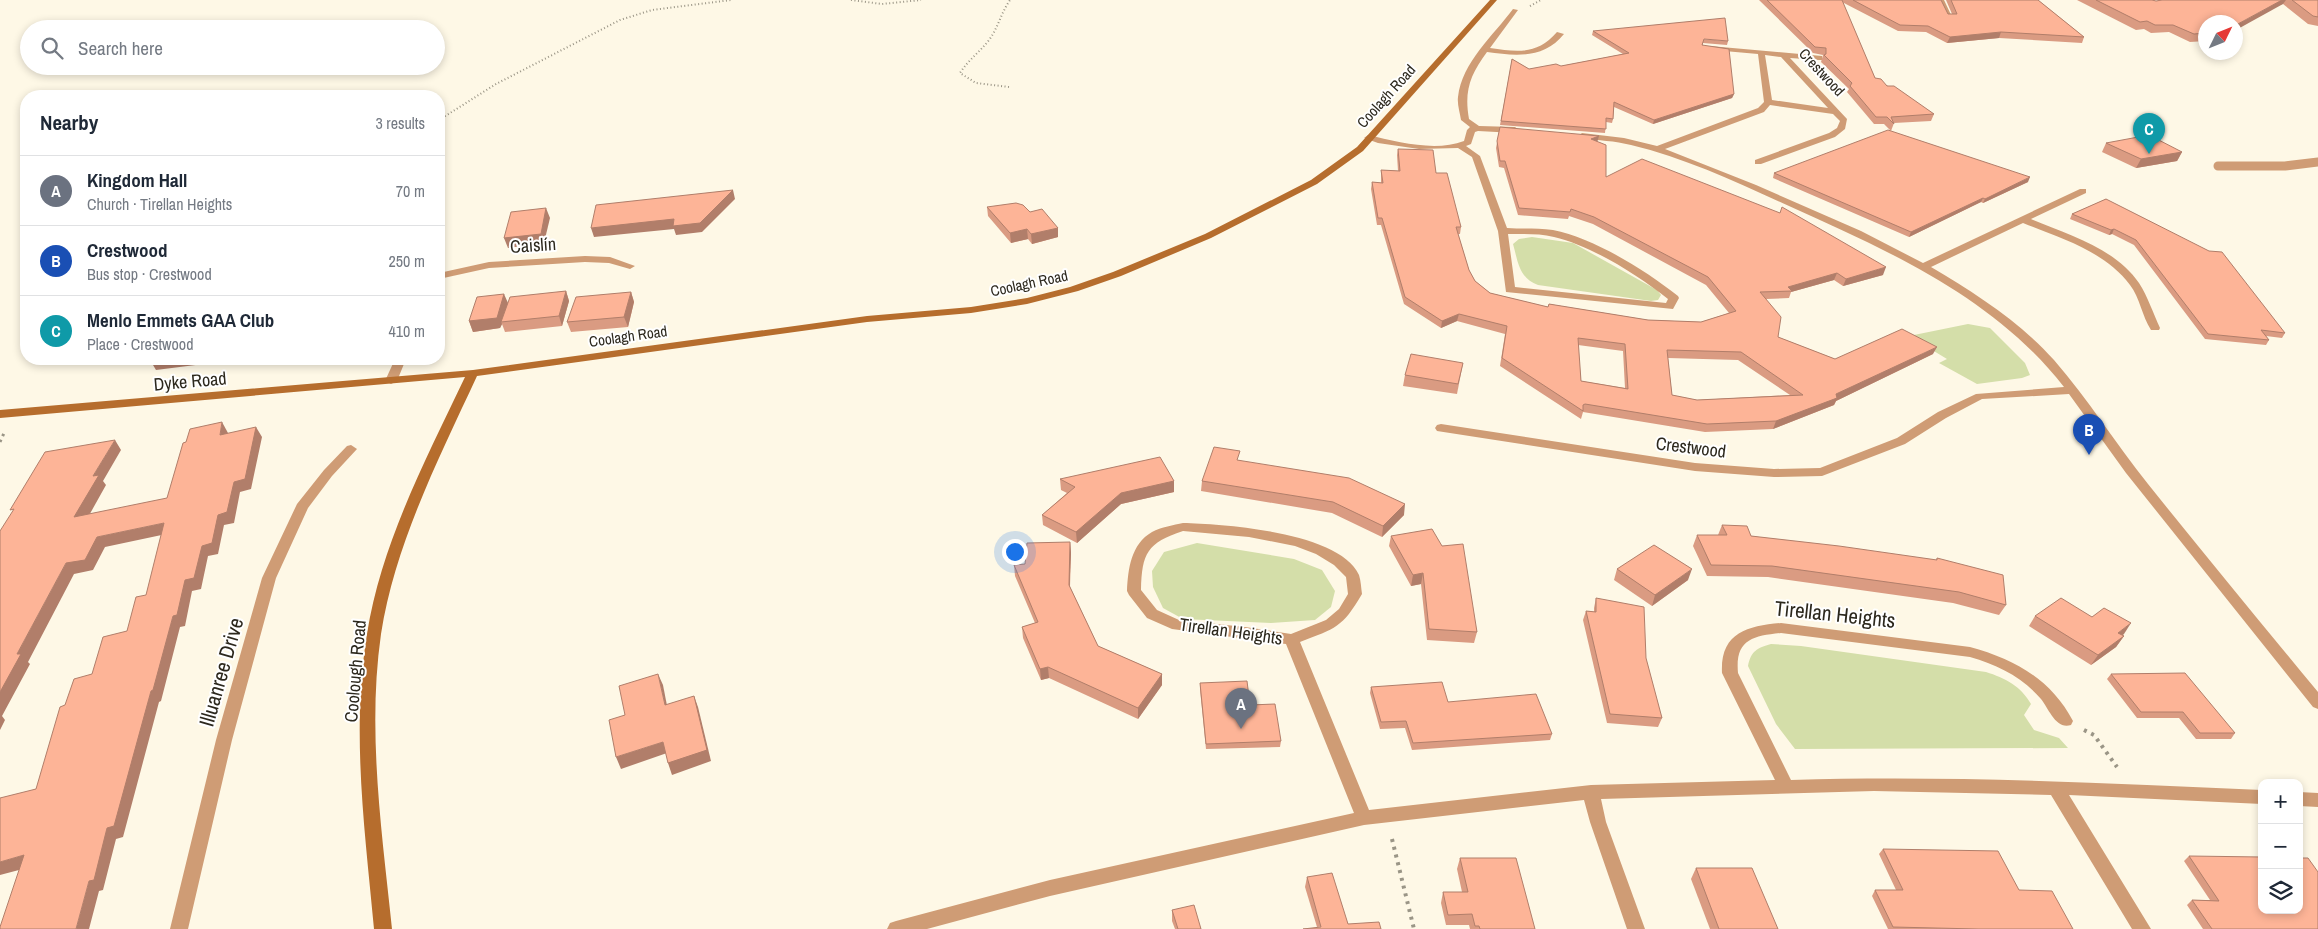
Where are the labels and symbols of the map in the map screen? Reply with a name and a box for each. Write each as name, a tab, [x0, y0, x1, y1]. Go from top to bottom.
north arrow	[2198, 15, 2243, 60]
street label: Crestwood	[1794, 43, 1850, 101]
street label: Coolagh Road	[1352, 60, 1420, 132]
pin: C	[2133, 113, 2165, 154]
street label: Caislín	[509, 231, 557, 259]
street label: Coolagh Road	[988, 265, 1070, 301]
street label: Coolagh Road	[588, 320, 668, 352]
street label: Dyke Road	[153, 365, 227, 397]
pin: B	[2073, 414, 2105, 455]
street label: Crestwood	[1654, 430, 1728, 464]
your location	[1002, 539, 1028, 565]
street label: Tirellan Heights	[1773, 593, 1897, 635]
street label: Tirellan Heights	[1178, 611, 1284, 651]
street label: Illuanree Drive	[192, 614, 250, 730]
street label: Coolough Road	[338, 619, 372, 723]
pin: A	[1225, 688, 1257, 729]

